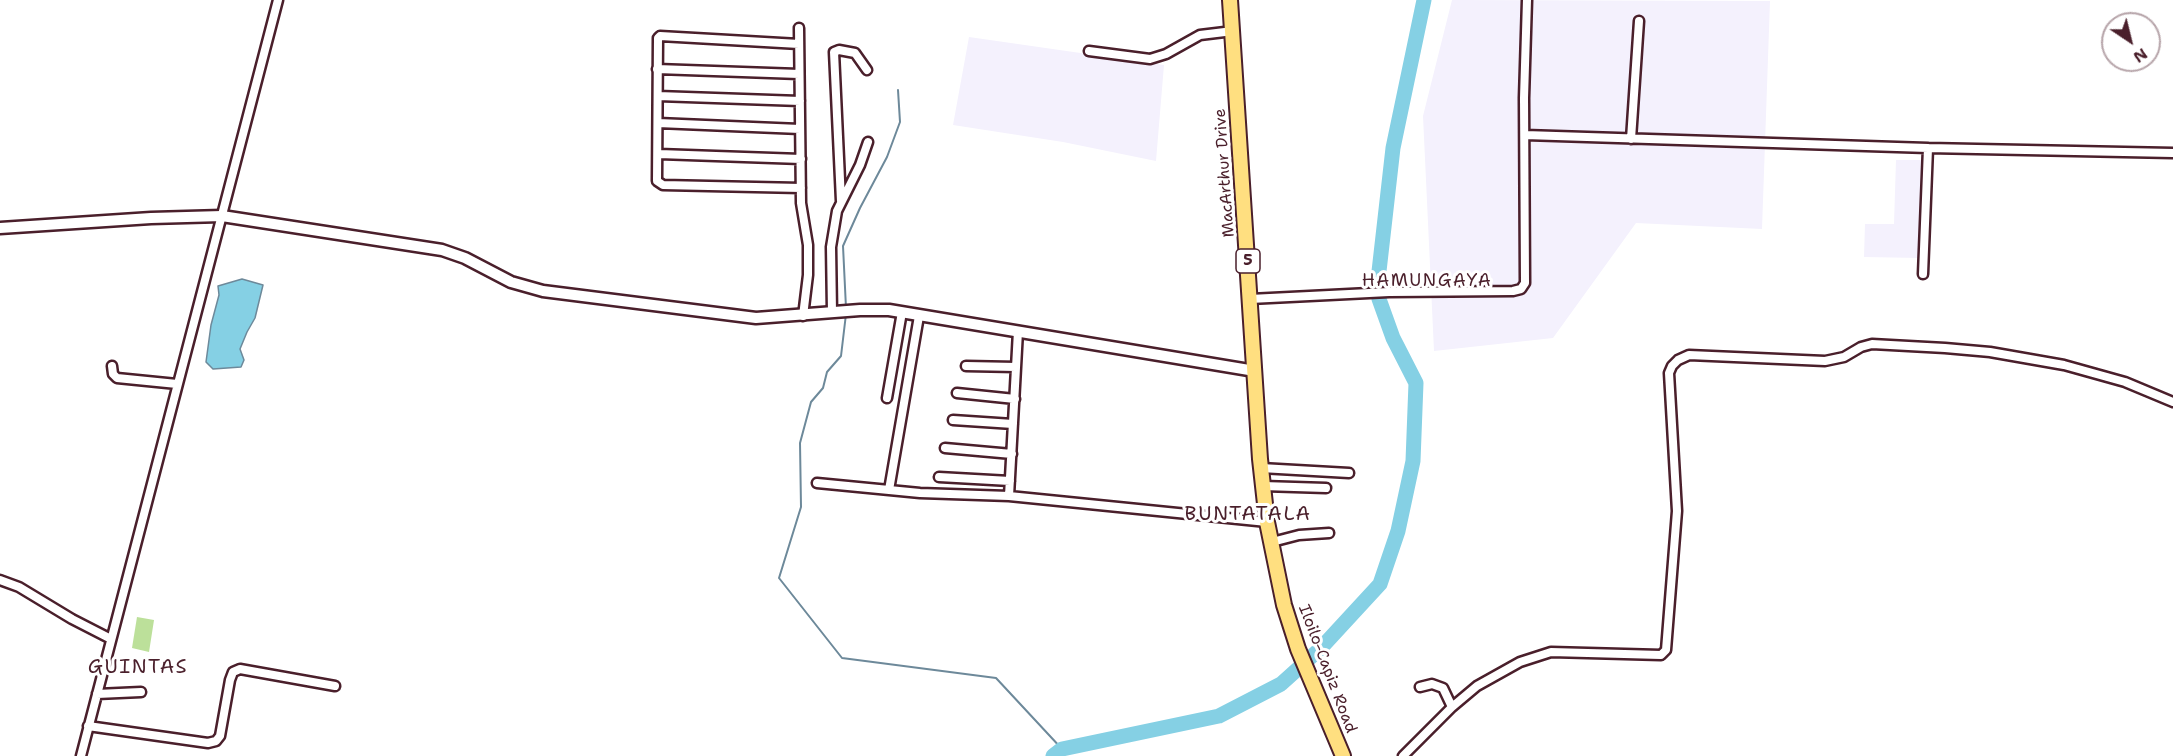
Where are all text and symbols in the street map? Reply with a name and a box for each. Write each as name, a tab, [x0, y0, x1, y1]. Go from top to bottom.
north arrow	[2101, 12, 2161, 72]
text: N	[2129, 43, 2152, 68]
street label: MacArthur Drive	[1211, 108, 1239, 238]
road number: 5	[1236, 249, 1260, 273]
district label: HAMUNGAYA	[1362, 270, 1492, 292]
district label: BUNTATALA	[1185, 503, 1311, 527]
street label: Iloilo-Capiz Road	[1294, 602, 1360, 736]
district label: GUINTAS	[88, 656, 188, 680]

